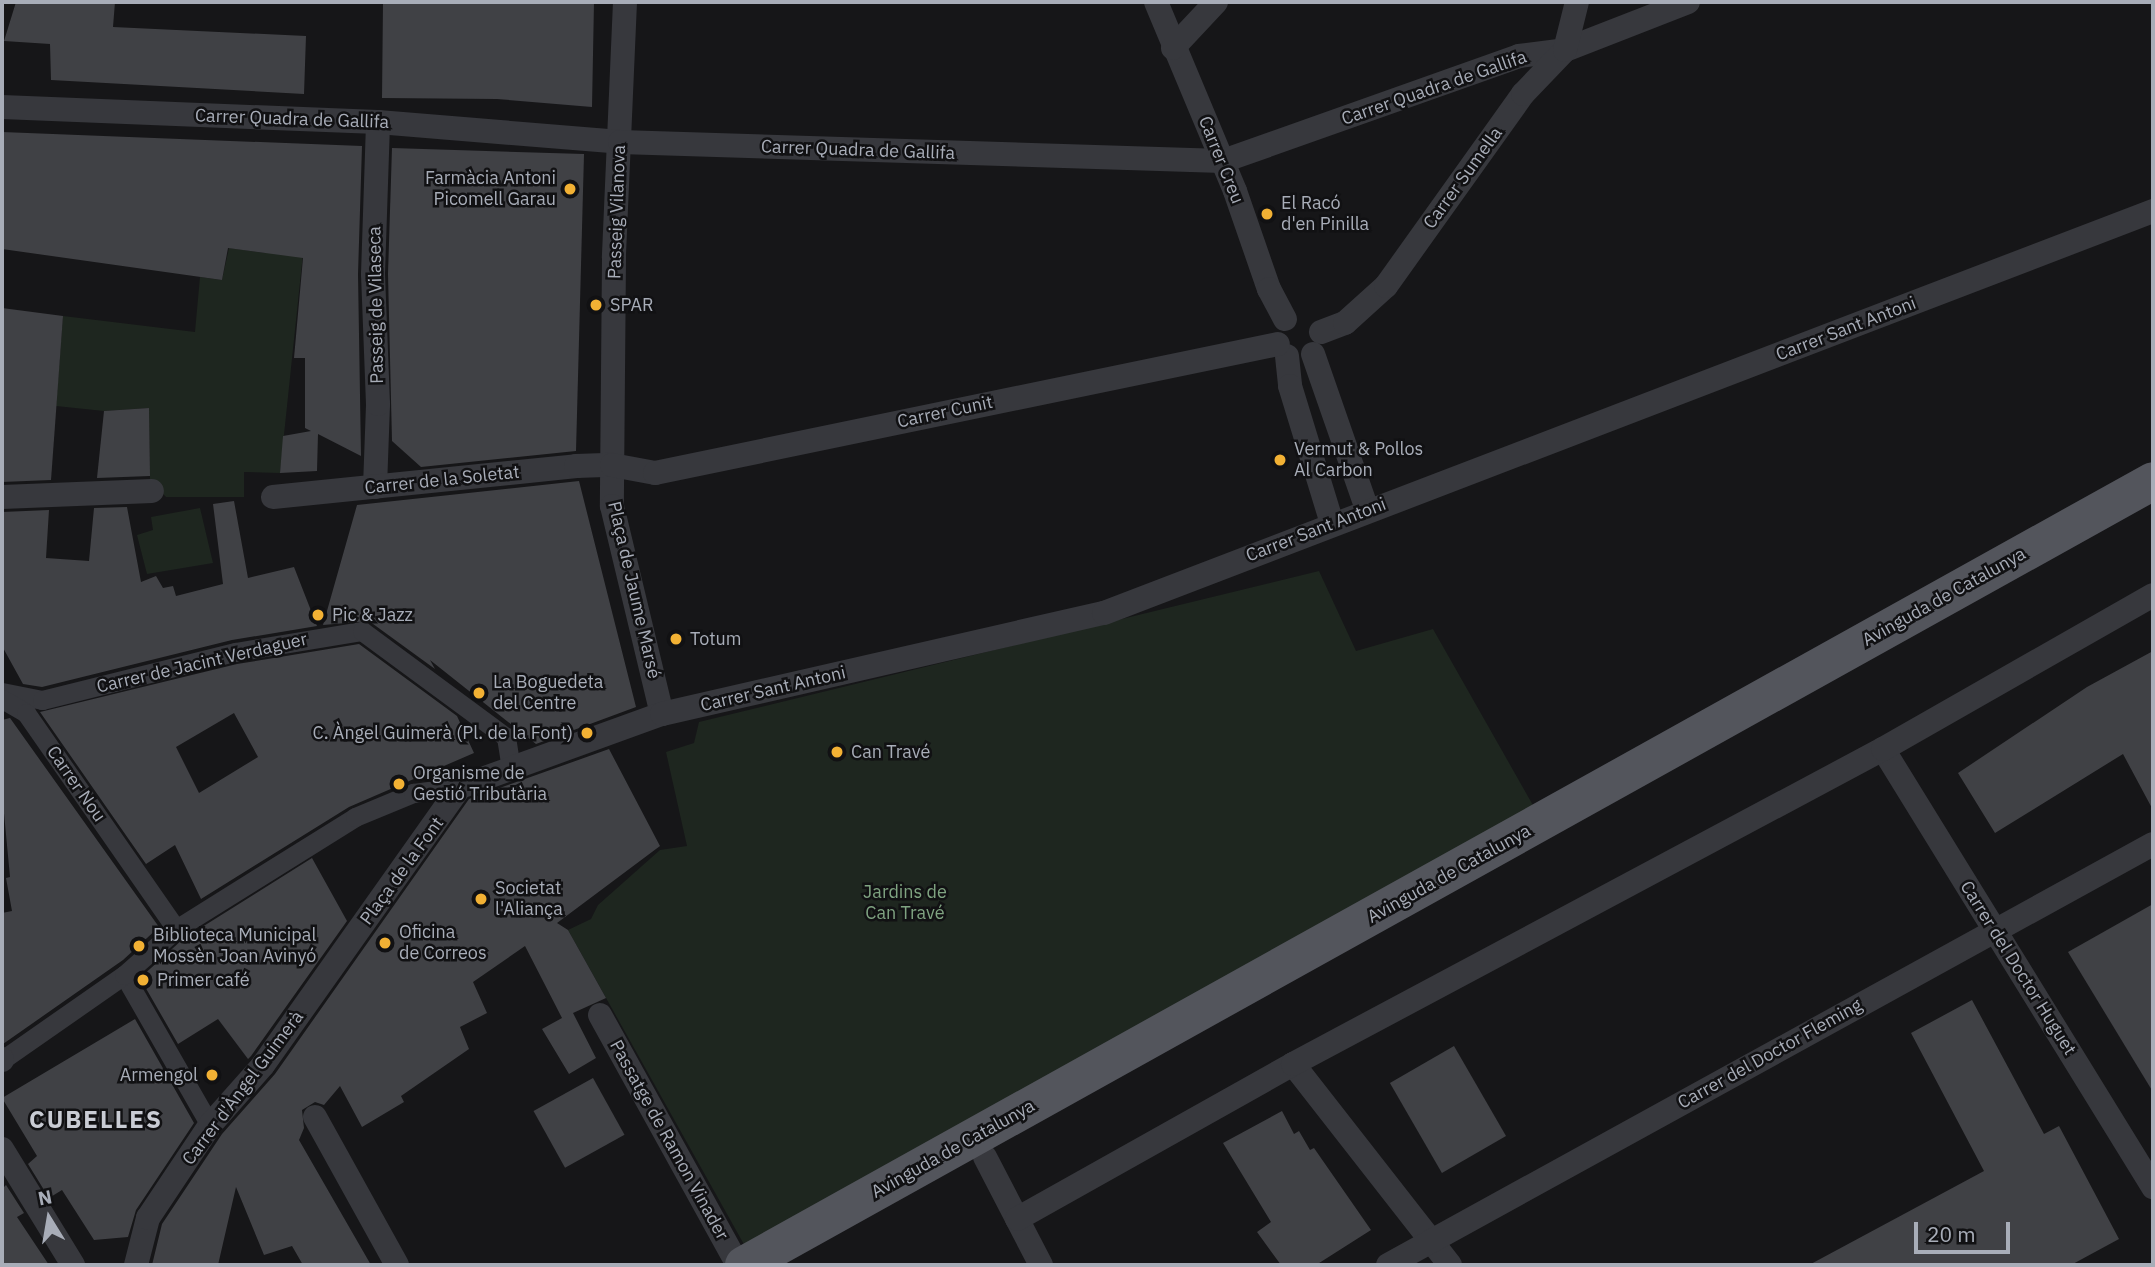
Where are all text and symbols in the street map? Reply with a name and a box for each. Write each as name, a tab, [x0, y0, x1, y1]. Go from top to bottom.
street label: Carrer Quadra de Gallifa	[1339, 46, 1529, 130]
street label: Carrer Quadra de Gallifa	[194, 105, 390, 133]
street label: Carrer Creu	[1194, 113, 1248, 207]
street label: Carrer Sumella	[1419, 123, 1507, 233]
street label: Carrer Quadra de Gallifa	[760, 136, 956, 164]
street label: Passeig Vilanova	[604, 144, 630, 280]
place label: Farmàcia Antoni Picomell Garau	[425, 168, 556, 210]
marker: Farmàcia Antoni Picomell Garau	[562, 181, 578, 197]
place label: El Racó d'en Pinilla	[1281, 193, 1369, 235]
marker: El Racó d'en Pinilla	[1259, 206, 1275, 222]
street label: Passeig de Vilaseca	[364, 226, 388, 384]
street label: Carrer Sant Antoni	[1773, 292, 1919, 366]
place label: SPAR	[610, 294, 654, 316]
marker: SPAR	[588, 297, 604, 313]
street label: Carrer Cunit	[895, 391, 995, 433]
place label: Vermut & Pollos Al Carbon	[1294, 439, 1423, 482]
marker: Vermut & Pollos Al Carbon	[1272, 452, 1288, 468]
street label: Carrer de la Soletat	[364, 461, 520, 499]
street label: Carrer Sant Antoni	[1243, 493, 1389, 567]
street label: Plaça de Jaume Marsé	[603, 499, 665, 681]
street label: Avinguda de Catalunya	[1858, 543, 2030, 651]
place label: Pic & Jazz	[332, 604, 413, 626]
marker: Pic & Jazz	[310, 607, 326, 623]
street label: Carrer de Jacint Verdaguer	[95, 628, 309, 698]
place label: Totum	[690, 628, 741, 650]
marker: Totum	[668, 631, 684, 647]
street label: Carrer Sant Antoni	[698, 662, 848, 716]
place label: La Boguedeta del Centre	[493, 672, 603, 714]
marker: La Boguedeta del Centre	[471, 685, 487, 701]
place label: C. Àngel Guimerà (Pl. de la Font)	[313, 722, 573, 744]
marker: C. Àngel Guimerà (Pl. de la Font)	[579, 725, 595, 741]
place label: Can Travé	[851, 741, 930, 763]
street label: Carrer Nou	[42, 742, 110, 826]
marker: Can Travé	[829, 744, 845, 760]
place label: Organisme de Gestió Tributària	[413, 763, 547, 806]
marker: Organisme de Gestió Tributària	[391, 776, 407, 792]
street label: Plaça de la Font	[356, 813, 448, 929]
street label: Avinguda de Catalunya	[1363, 820, 1535, 928]
street label: Carrer del Doctor Huguet	[1956, 877, 2080, 1059]
place label: Societat l'Aliança	[495, 878, 563, 920]
park label: Jardins de Can Travé	[863, 882, 947, 924]
marker: Societat l'Aliança	[473, 891, 489, 907]
place label: Oficina de Correos	[399, 922, 487, 964]
place label: Biblioteca Municipal Mossèn Joan Avinyó	[153, 925, 316, 968]
marker: Oficina de Correos	[377, 935, 393, 951]
marker: Biblioteca Municipal Mossèn Joan Avinyó	[131, 938, 147, 954]
place label: Primer café	[157, 969, 250, 991]
marker: Primer café	[135, 972, 151, 988]
street label: Carrer del Doctor Fleming	[1674, 994, 1866, 1114]
street label: Carrer d'Àngel Guimerà	[178, 1007, 308, 1169]
street label: Passatge de Ramon Vinader	[605, 1036, 733, 1244]
place label: Armengol	[120, 1064, 198, 1086]
marker: Armengol	[204, 1067, 220, 1083]
street label: Avinguda de Catalunya	[867, 1095, 1039, 1203]
district label: CUBELLES	[30, 1106, 162, 1134]
north arrow	[14, 1183, 84, 1253]
text: N	[36, 1184, 54, 1210]
scale bar	[1917, 1208, 2013, 1252]
text: 20 m	[1927, 1220, 1976, 1248]

